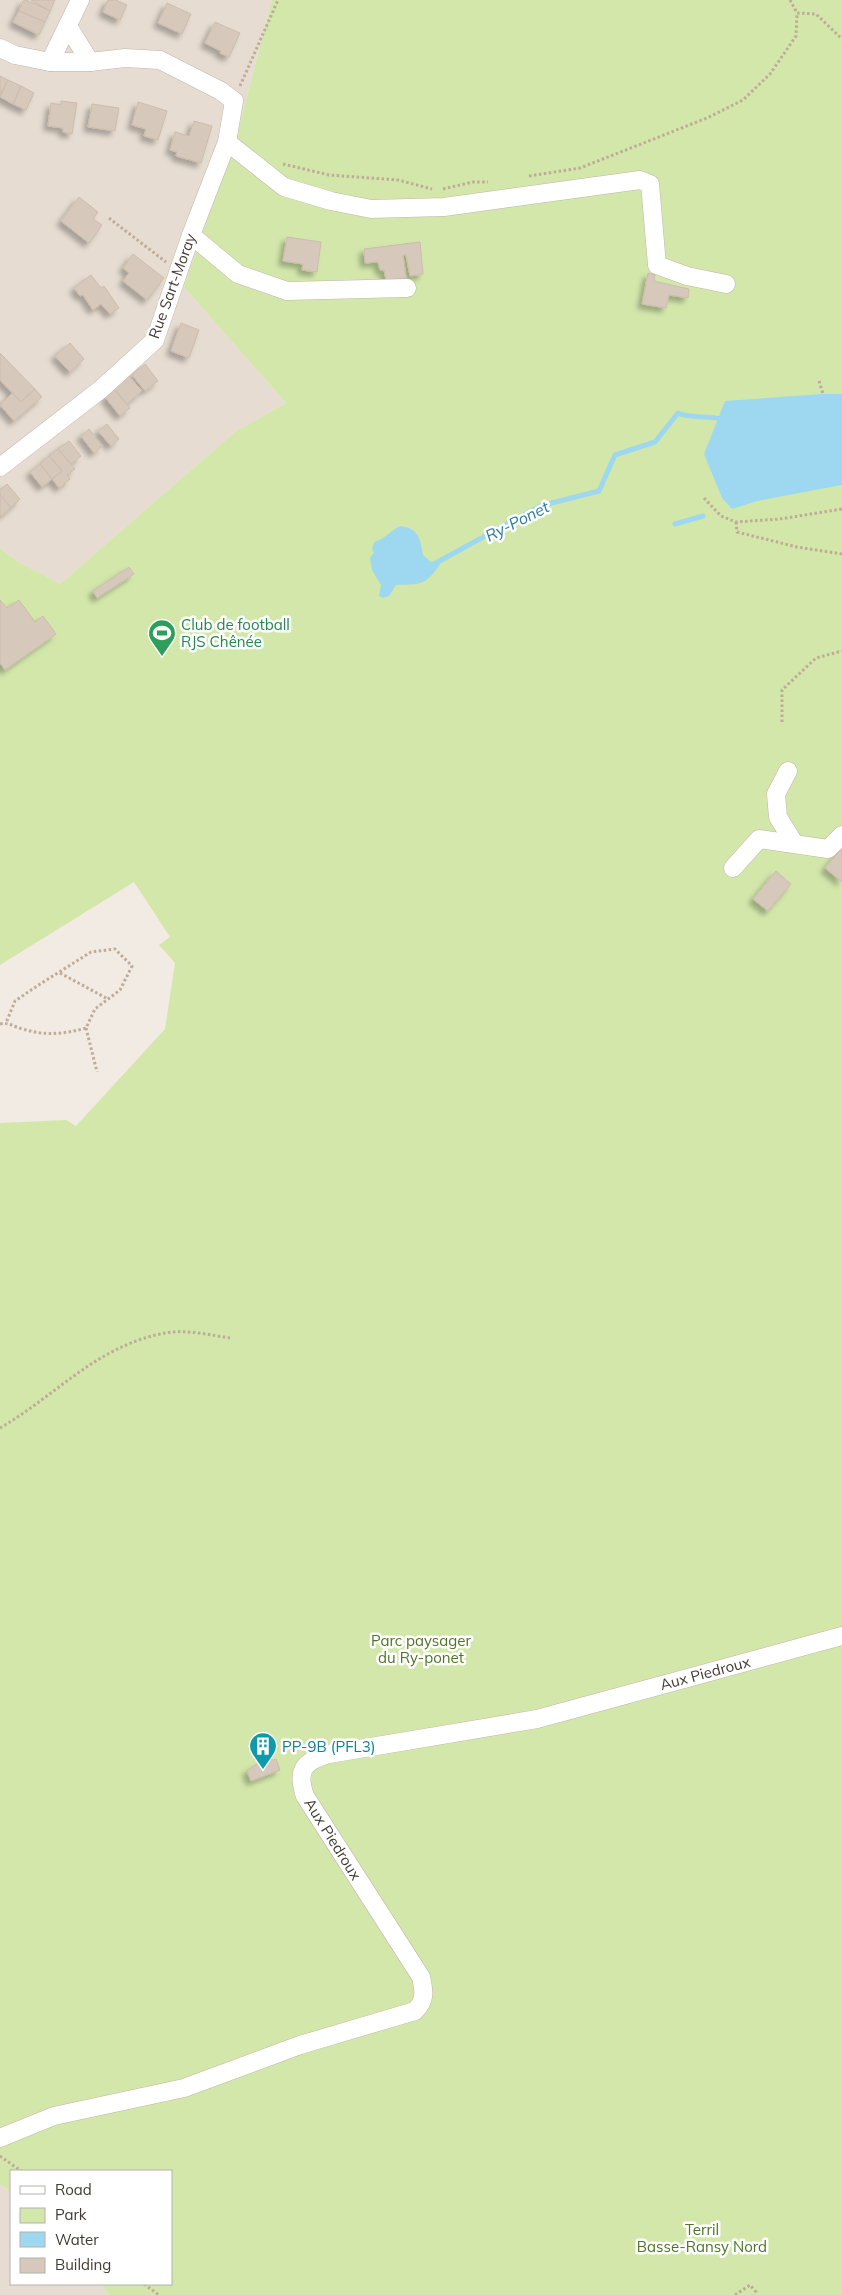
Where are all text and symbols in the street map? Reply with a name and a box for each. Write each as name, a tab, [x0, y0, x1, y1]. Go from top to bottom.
street label: Rue Sart-Moray	[144, 231, 200, 341]
water label: Ry-Ponet	[482, 496, 553, 546]
place label: Club de football RJS Chênée	[181, 615, 290, 651]
sports icon: Club de football RJS Chênée	[147, 618, 177, 657]
park label: Parc paysager du Ry-ponet	[371, 1631, 472, 1667]
street label: Aux Piedroux	[658, 1652, 752, 1694]
building icon: PP-9B (PFL3)	[248, 1731, 278, 1770]
place label: PP-9B (PFL3)	[282, 1737, 376, 1756]
street label: Aux Piedroux	[300, 1795, 366, 1883]
legend	[10, 2170, 172, 2285]
text: Road	[55, 2180, 92, 2199]
text: Park	[55, 2205, 87, 2224]
park label: Terril Basse-Ransy Nord	[637, 2220, 767, 2256]
text: Water	[55, 2230, 99, 2249]
text: Building	[55, 2255, 111, 2274]

